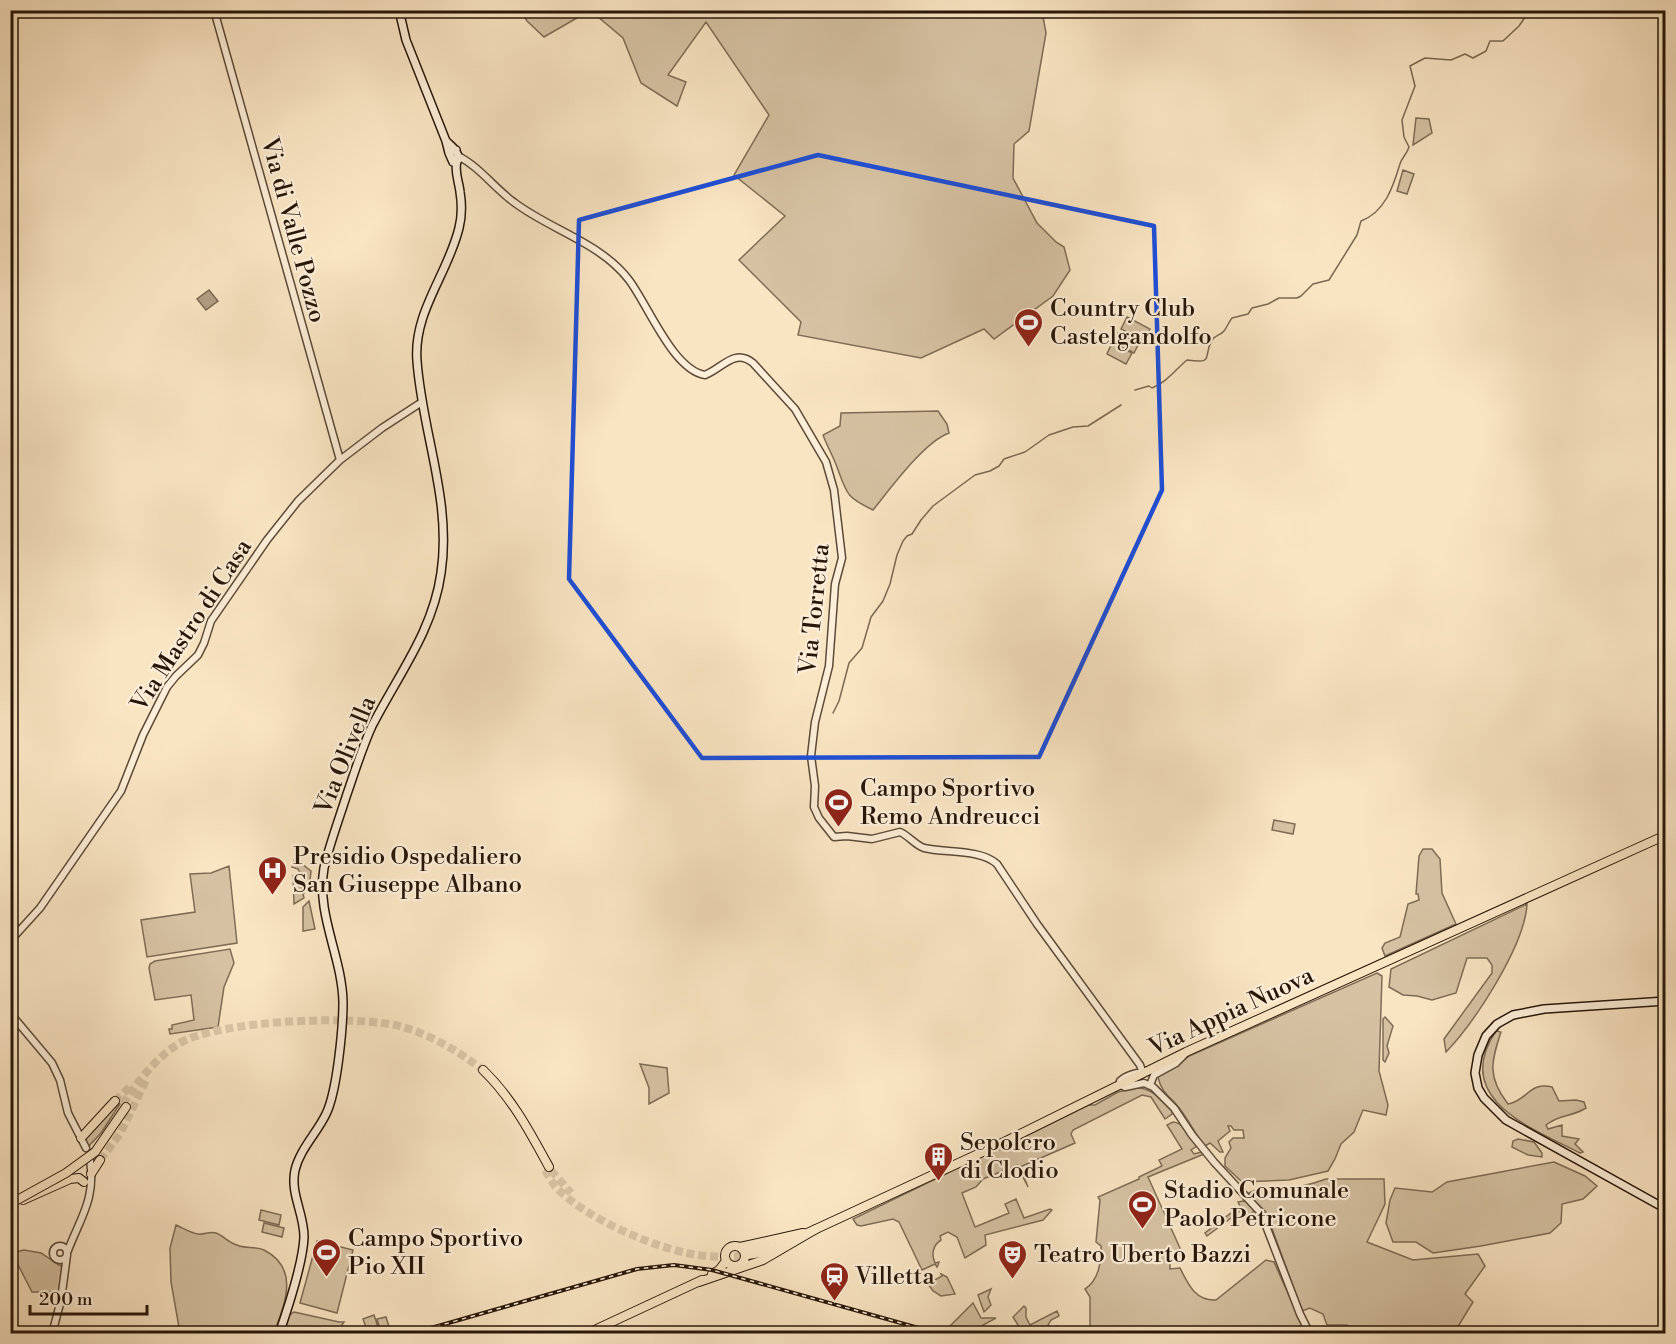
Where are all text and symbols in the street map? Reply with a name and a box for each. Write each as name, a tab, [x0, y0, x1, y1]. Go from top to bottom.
street label: Via di Valle Pozzo	[254, 133, 332, 326]
place label: Country Club Castelgandolfo	[1050, 294, 1212, 352]
sports icon: Country Club Castelgandolfo	[1013, 306, 1045, 348]
street label: Via Mastro di Casa	[124, 533, 259, 718]
street label: Via Torretta	[793, 541, 837, 677]
street label: Via Olivella	[308, 691, 383, 820]
place label: Campo Sportivo Remo Andreucci	[860, 774, 1041, 832]
sports icon: Campo Sportivo Remo Andreucci	[823, 786, 855, 828]
place label: Presidio Ospedaliero San Giuseppe Albano	[293, 842, 522, 900]
hospital icon: Presidio Ospedaliero San Giuseppe Albano	[256, 854, 288, 896]
street label: Via Appia Nuova	[1143, 960, 1319, 1064]
place label: Sepolcro di Clodio	[960, 1128, 1059, 1186]
building icon: Sepolcro di Clodio	[923, 1140, 955, 1182]
place label: Stadio Comunale Paolo Petricone	[1164, 1176, 1349, 1234]
sports icon: Stadio Comunale Paolo Petricone	[1127, 1188, 1159, 1230]
place label: Campo Sportivo Pio XII	[348, 1224, 523, 1282]
sports icon: Campo Sportivo Pio XII	[311, 1236, 343, 1278]
theatre icon: Teatro Uberto Bazzi	[997, 1238, 1029, 1280]
place label: Teatro Uberto Bazzi	[1034, 1240, 1251, 1270]
station icon: Villetta	[818, 1260, 850, 1302]
place label: Villetta	[854, 1262, 935, 1292]
scale bar	[30, 1278, 147, 1316]
text: 200 m	[39, 1288, 93, 1311]

